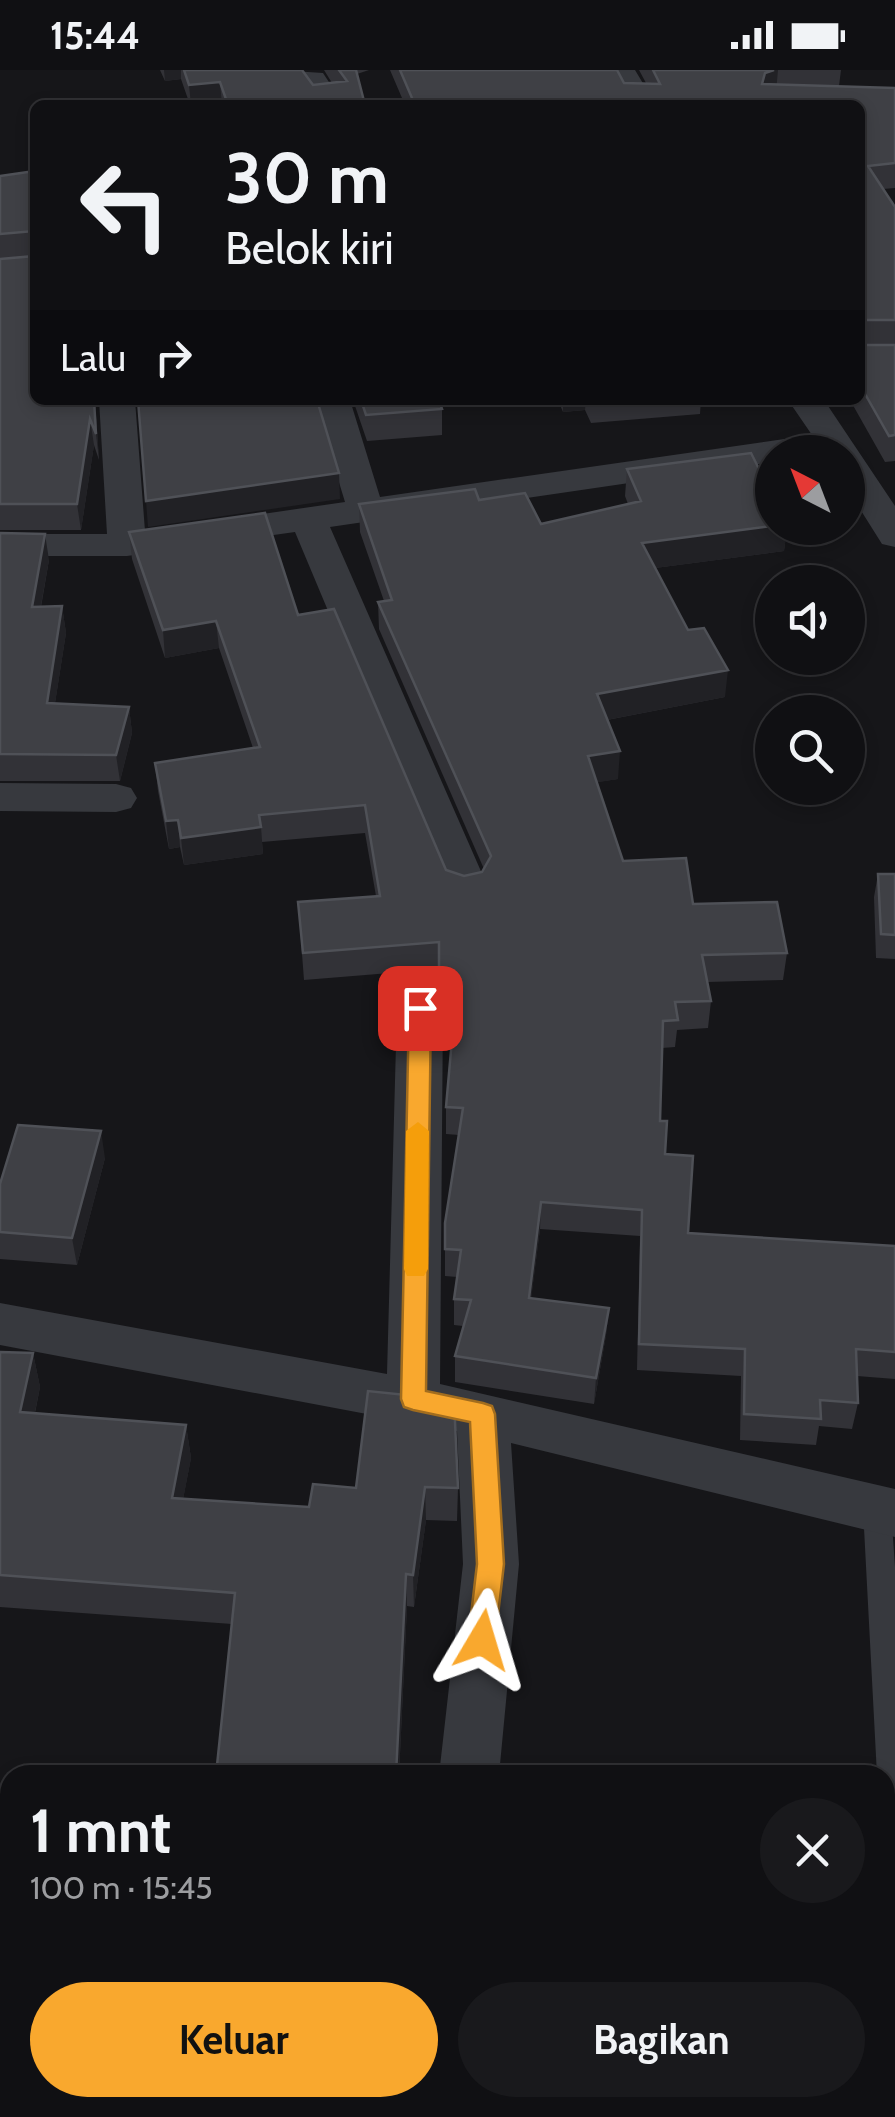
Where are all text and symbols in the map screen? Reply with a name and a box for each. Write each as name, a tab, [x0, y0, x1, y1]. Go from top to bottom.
text: 15:44	[50, 12, 140, 59]
text: 30 m	[225, 135, 389, 221]
icon: left	[60, 140, 190, 270]
text: Belok kiri	[225, 221, 394, 275]
icon: right	[146, 330, 201, 385]
text: Lalu	[60, 334, 126, 381]
north arrow	[755, 435, 865, 545]
map controls	[755, 435, 865, 805]
button: sound	[755, 565, 865, 675]
button: search	[755, 695, 865, 805]
pin	[378, 966, 463, 1051]
icon: arrive	[393, 981, 448, 1036]
position arrow	[430, 1588, 534, 1692]
text: 1 mnt	[30, 1794, 171, 1867]
button: close	[760, 1798, 865, 1903]
text: 100 m · 15:45	[30, 1868, 213, 1907]
button: Keluar	[30, 1982, 438, 2097]
button: Bagikan	[458, 1982, 865, 2097]

